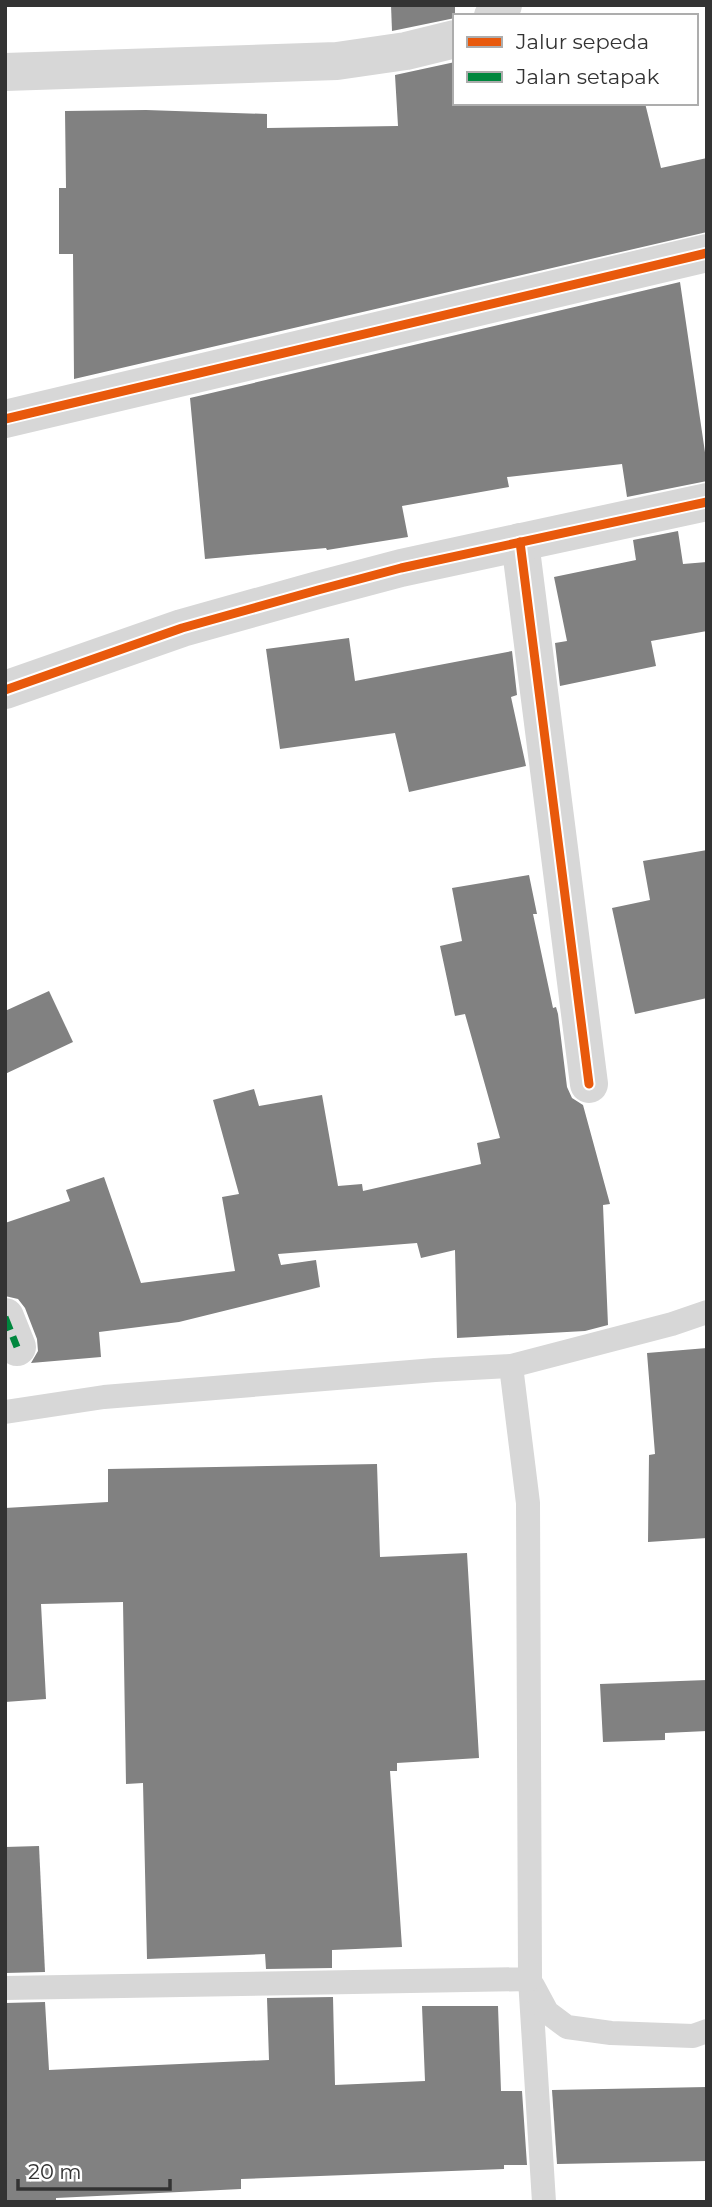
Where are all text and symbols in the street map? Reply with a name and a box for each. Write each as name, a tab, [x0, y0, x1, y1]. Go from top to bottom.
legend	[453, 14, 698, 105]
text: Jalur sepeda	[515, 29, 649, 54]
text: Jalan setapak	[515, 64, 660, 89]
scale bar	[18, 2148, 170, 2192]
text: 20 m	[28, 2159, 82, 2184]

